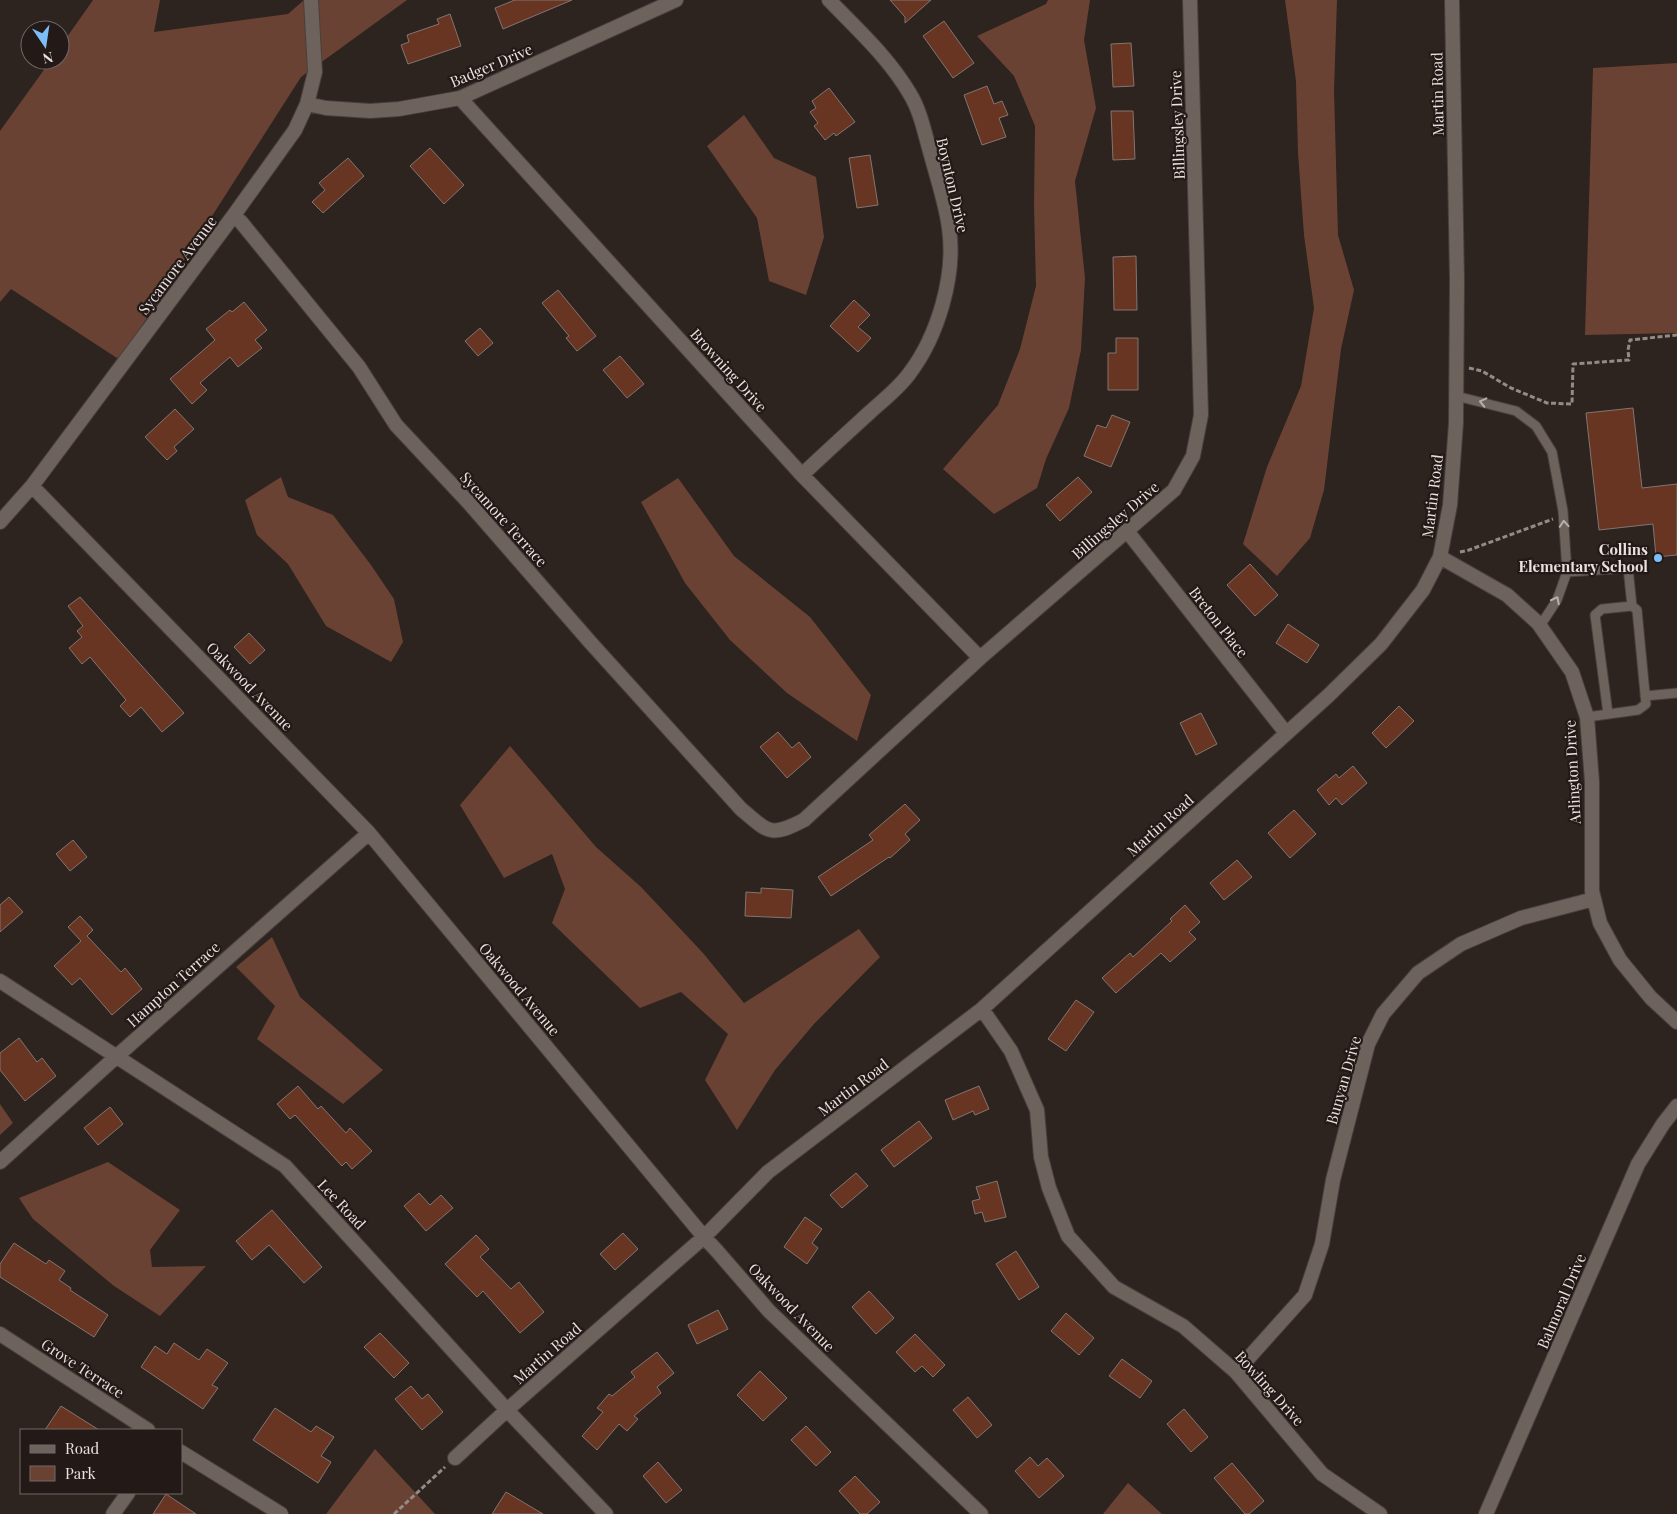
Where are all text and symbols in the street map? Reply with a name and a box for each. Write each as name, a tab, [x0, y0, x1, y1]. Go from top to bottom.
north arrow	[20, 20, 70, 70]
street label: Badger Drive	[447, 39, 535, 91]
text: N	[41, 48, 55, 69]
street label: Martin Road	[1426, 52, 1448, 136]
street label: Billingsley Drive	[1165, 70, 1189, 180]
street label: Boynton Drive	[932, 136, 974, 234]
street label: Sycamore Avenue	[133, 212, 221, 318]
street label: Browning Drive	[686, 324, 772, 416]
one-way arrow	[1478, 397, 1487, 408]
street label: Martin Road	[1417, 453, 1447, 539]
street label: Sycamore Terrace	[456, 467, 552, 571]
street label: Billingsley Drive	[1067, 477, 1163, 563]
one-way arrow	[1558, 519, 1569, 527]
place label: Collins Elementary School	[1519, 539, 1648, 576]
marker: Collins Elementary School	[1652, 552, 1664, 564]
street label: Breton Place	[1185, 582, 1253, 662]
one-way arrow	[1550, 596, 1560, 605]
street label: Oakwood Avenue	[202, 637, 298, 735]
street label: Arlington Drive	[1559, 719, 1585, 826]
street label: Martin Road	[1122, 789, 1198, 860]
street label: Hampton Terrace	[122, 937, 224, 1031]
street label: Oakwood Avenue	[475, 938, 565, 1040]
street label: Bunyan Drive	[1321, 1033, 1365, 1127]
street label: Martin Road	[814, 1054, 893, 1120]
street label: Lee Road	[314, 1175, 371, 1234]
street label: Balmoral Drive	[1532, 1250, 1590, 1352]
street label: Oakwood Avenue	[744, 1258, 840, 1356]
street label: Martin Road	[509, 1318, 585, 1388]
street label: Grove Terrace	[38, 1334, 128, 1402]
street label: Bowling Drive	[1231, 1346, 1309, 1430]
legend	[20, 1429, 182, 1494]
text: Road	[65, 1438, 99, 1458]
text: Park	[65, 1463, 97, 1483]

